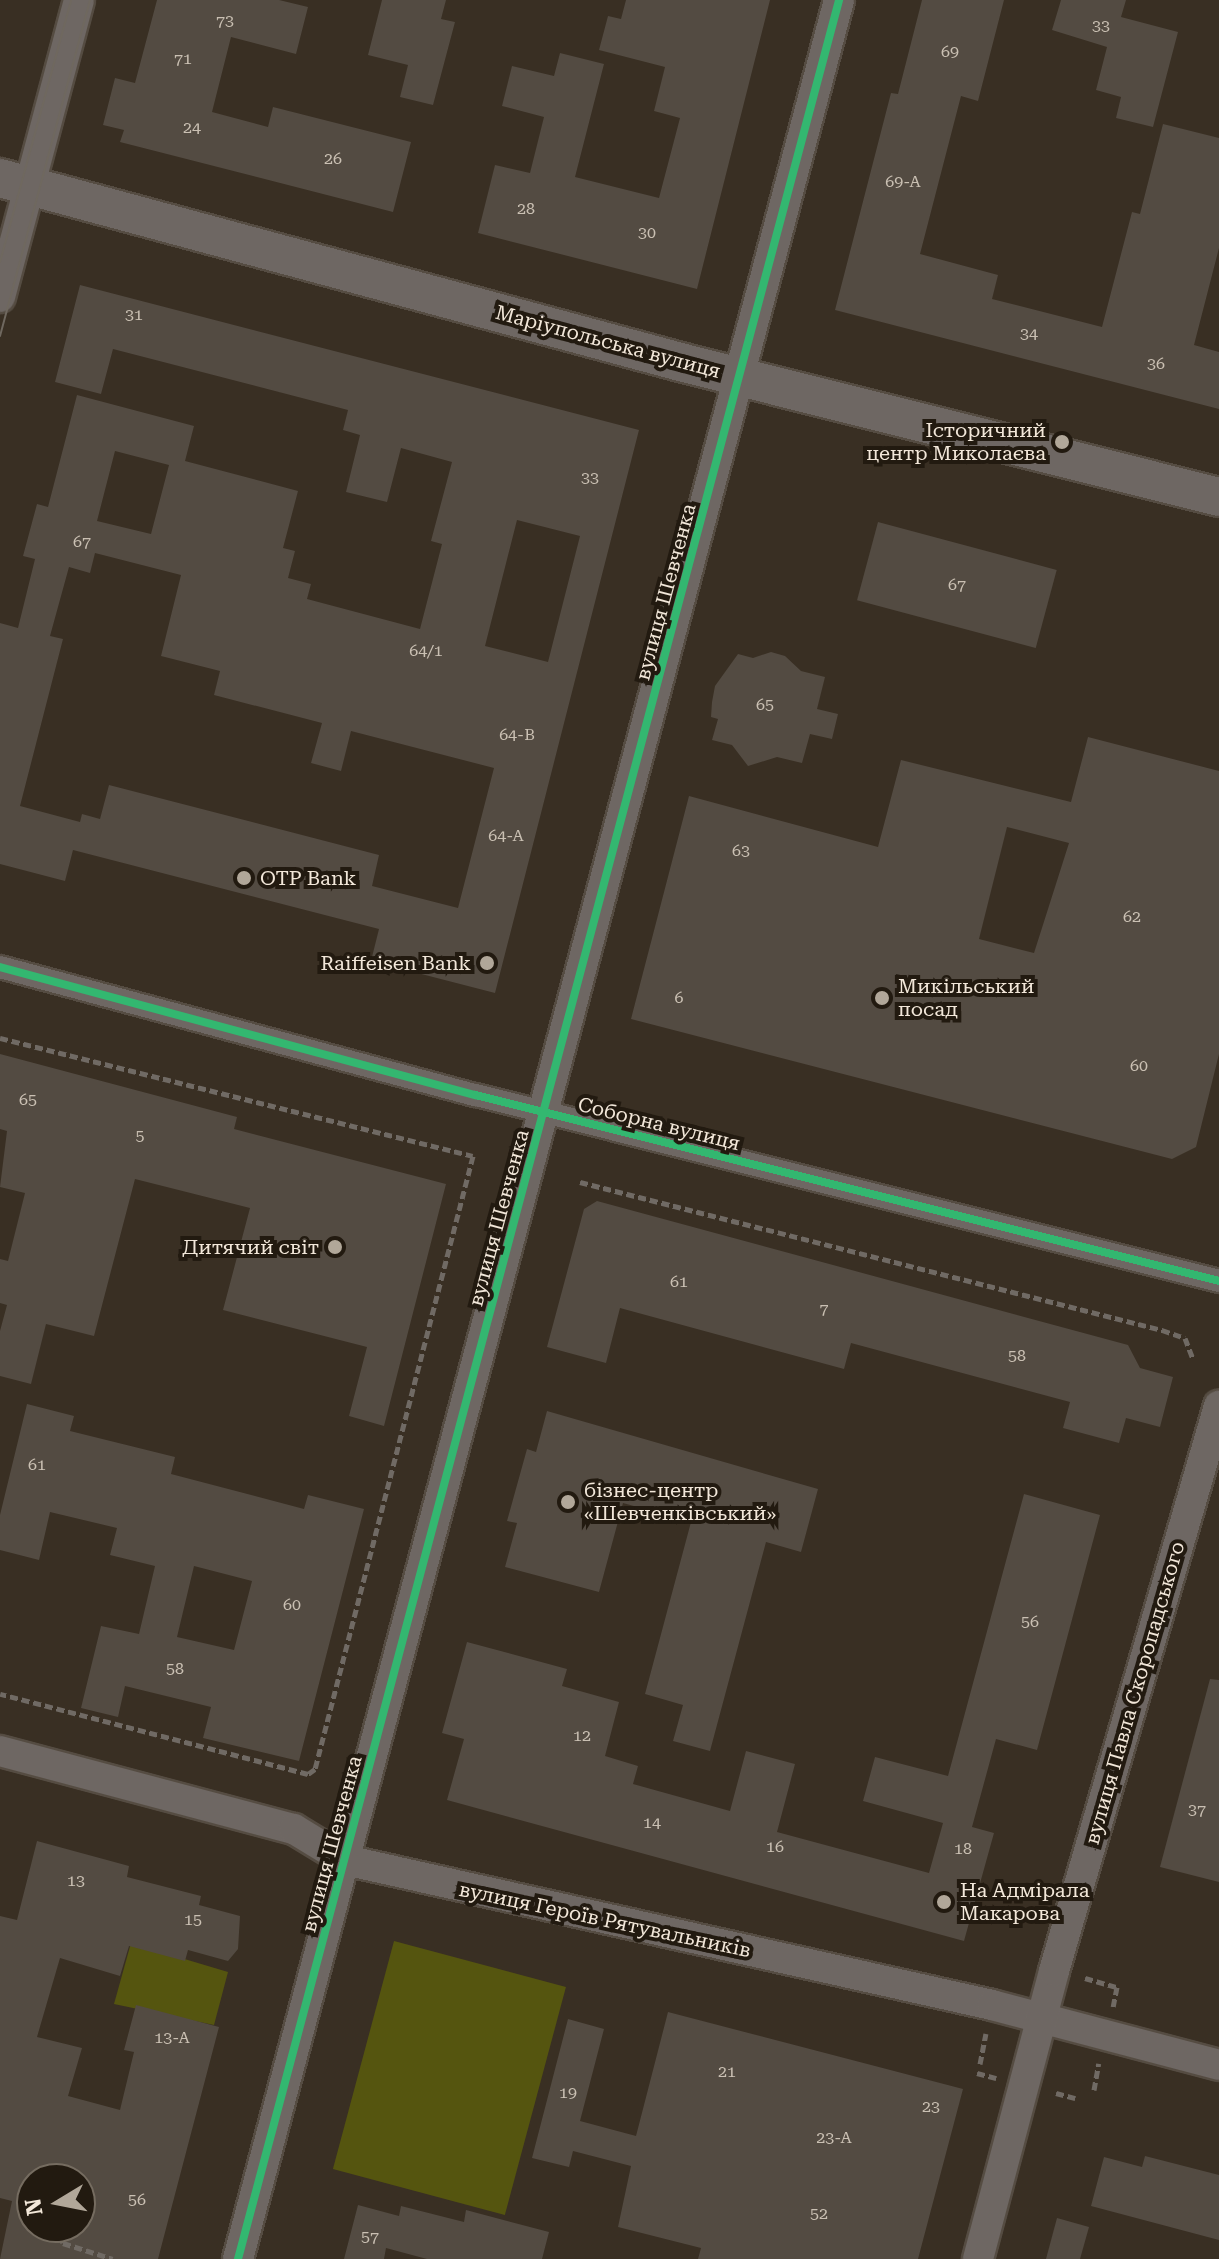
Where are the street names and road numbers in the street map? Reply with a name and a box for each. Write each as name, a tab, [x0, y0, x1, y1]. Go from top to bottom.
street label: Маріупольська вулиця	[493, 300, 723, 384]
street label: вулиця Шевченка	[631, 501, 701, 683]
street label: Соборна вулиця	[575, 1092, 743, 1156]
street label: вулиця Шевченка	[464, 1127, 534, 1309]
street label: вулиця Павла Скоропадського	[1080, 1539, 1190, 1847]
street label: вулиця Шевченка	[297, 1753, 367, 1935]
street label: вулиця Героїв Рятувальників	[457, 1877, 753, 1963]

